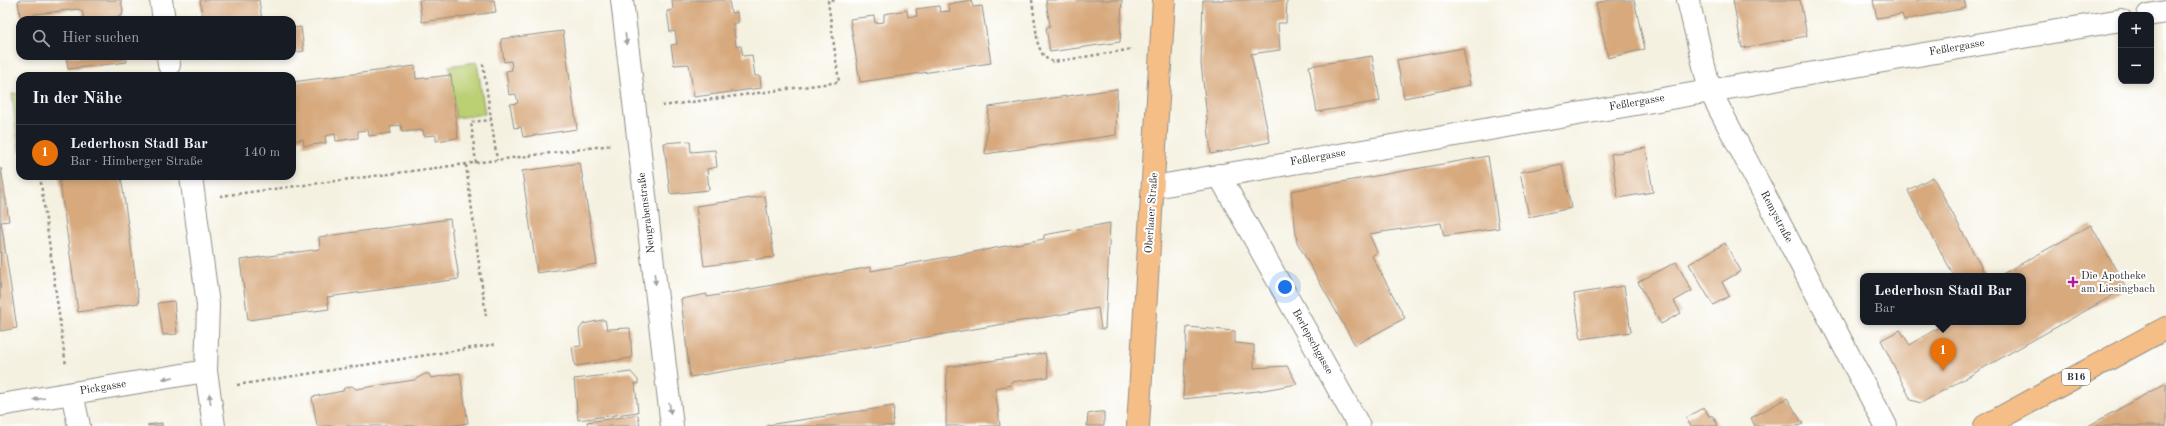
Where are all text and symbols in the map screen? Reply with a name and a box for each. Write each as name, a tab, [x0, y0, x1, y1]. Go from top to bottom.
map controls	[2118, 12, 2154, 84]
button: +	[2118, 12, 2154, 48]
search box	[16, 16, 296, 60]
icon: search	[30, 27, 52, 49]
text: Hier suchen	[62, 31, 139, 46]
one-way arrow	[623, 33, 629, 45]
street label: Feßlergasse	[1928, 38, 1986, 58]
button: −	[2118, 48, 2154, 84]
text: In der Nähe	[32, 90, 122, 107]
street label: Feßlergasse	[1608, 93, 1666, 113]
text: Lederhosn Stadl Bar	[70, 137, 208, 152]
text: 1	[41, 146, 49, 159]
text: 140 m	[243, 146, 280, 159]
street label: Feßlergasse	[1289, 148, 1347, 168]
text: Bar · Himberger Straße	[70, 155, 203, 168]
street label: Neugrabenstraße	[637, 172, 657, 254]
street label: Oberlaaer Straße	[1144, 172, 1160, 254]
street label: Remystraße	[1758, 189, 1794, 245]
place label: Die Apotheke am Liesingbach	[2081, 271, 2155, 295]
one-way arrow	[651, 273, 658, 285]
popup	[1860, 273, 2026, 325]
your location	[1275, 277, 1295, 297]
marker: Die Apotheke am Liesingbach	[2068, 277, 2078, 287]
text: Lederhosn Stadl Bar	[1874, 284, 2012, 299]
text: Bar	[1874, 302, 1895, 315]
street label: Berlepschgasse	[1290, 308, 1334, 376]
pin: 1	[1930, 338, 1956, 371]
road number: B16	[2062, 369, 2090, 385]
one-way arrow	[162, 375, 174, 381]
street label: Pickgasse	[79, 379, 127, 397]
one-way arrow	[207, 393, 213, 405]
one-way arrow	[33, 396, 45, 402]
one-way arrow	[667, 402, 673, 414]

